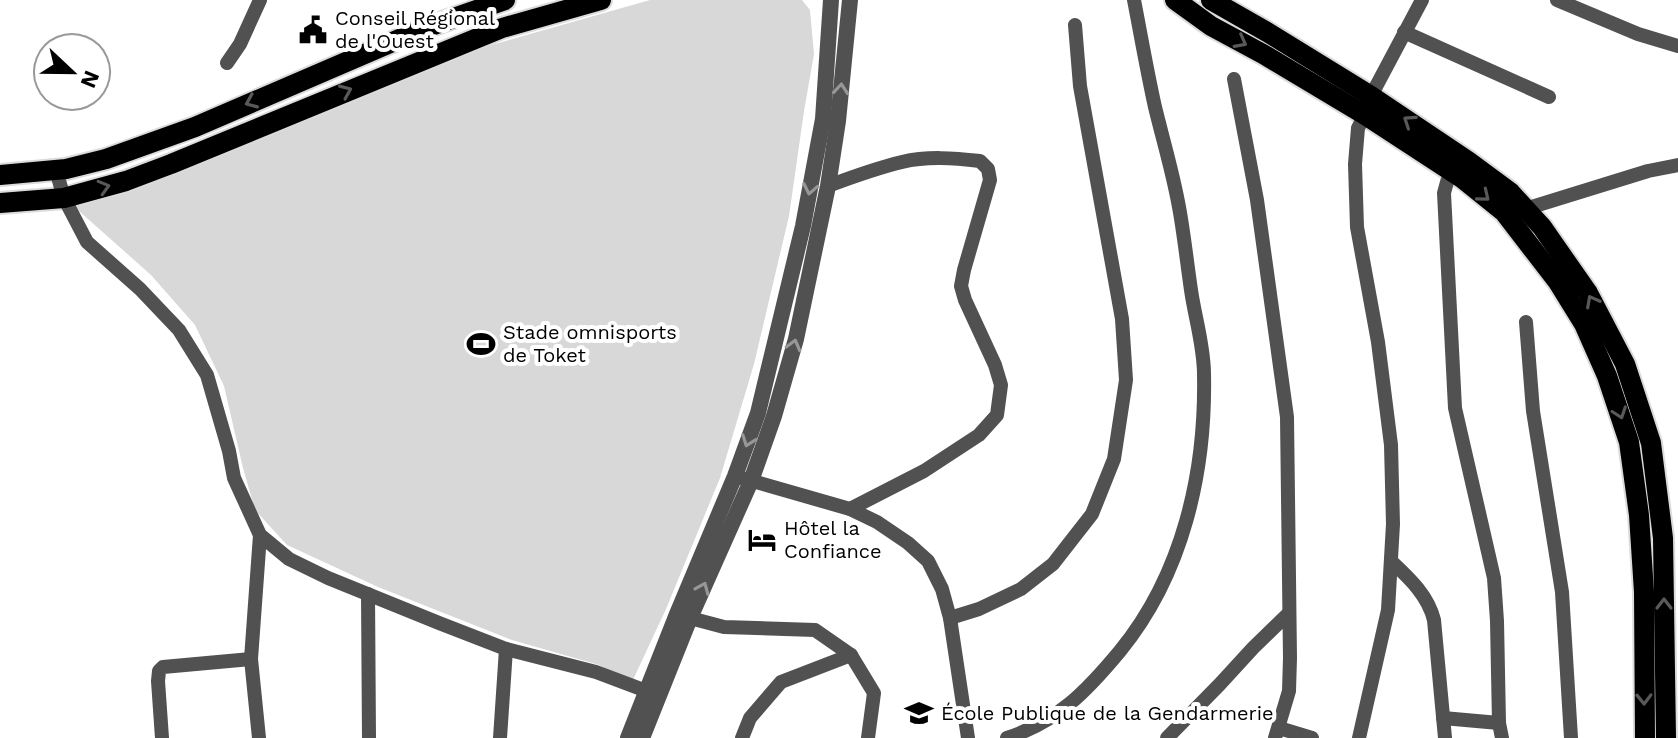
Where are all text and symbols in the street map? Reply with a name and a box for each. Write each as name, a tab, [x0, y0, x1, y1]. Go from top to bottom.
place label: Conseil Régional de l'Ouest	[335, 6, 495, 53]
public building icon: Conseil Régional de l'Ouest	[298, 15, 328, 45]
north arrow	[32, 32, 112, 112]
one-way arrow	[1232, 32, 1247, 47]
text: N	[75, 67, 105, 92]
one-way arrow	[832, 83, 849, 96]
one-way arrow	[338, 85, 352, 101]
one-way arrow	[245, 93, 259, 109]
one-way arrow	[1404, 116, 1418, 131]
one-way arrow	[97, 180, 111, 196]
one-way arrow	[803, 182, 820, 195]
one-way arrow	[1474, 186, 1489, 201]
one-way arrow	[1586, 296, 1602, 310]
place label: Stade omnisports de Toket	[503, 320, 677, 367]
sports icon: Stade omnisports de Toket	[466, 329, 496, 359]
one-way arrow	[785, 338, 801, 352]
one-way arrow	[1610, 406, 1626, 420]
one-way arrow	[741, 433, 758, 447]
place label: Hôtel la Confiance	[784, 516, 882, 563]
hotel icon: Hôtel la Confiance	[747, 525, 777, 555]
one-way arrow	[694, 582, 710, 596]
one-way arrow	[1655, 597, 1673, 610]
one-way arrow	[1636, 693, 1653, 706]
school or university icon: École Publique de la Gendarmerie	[904, 698, 934, 728]
place label: École Publique de la Gendarmerie	[941, 701, 1274, 725]

